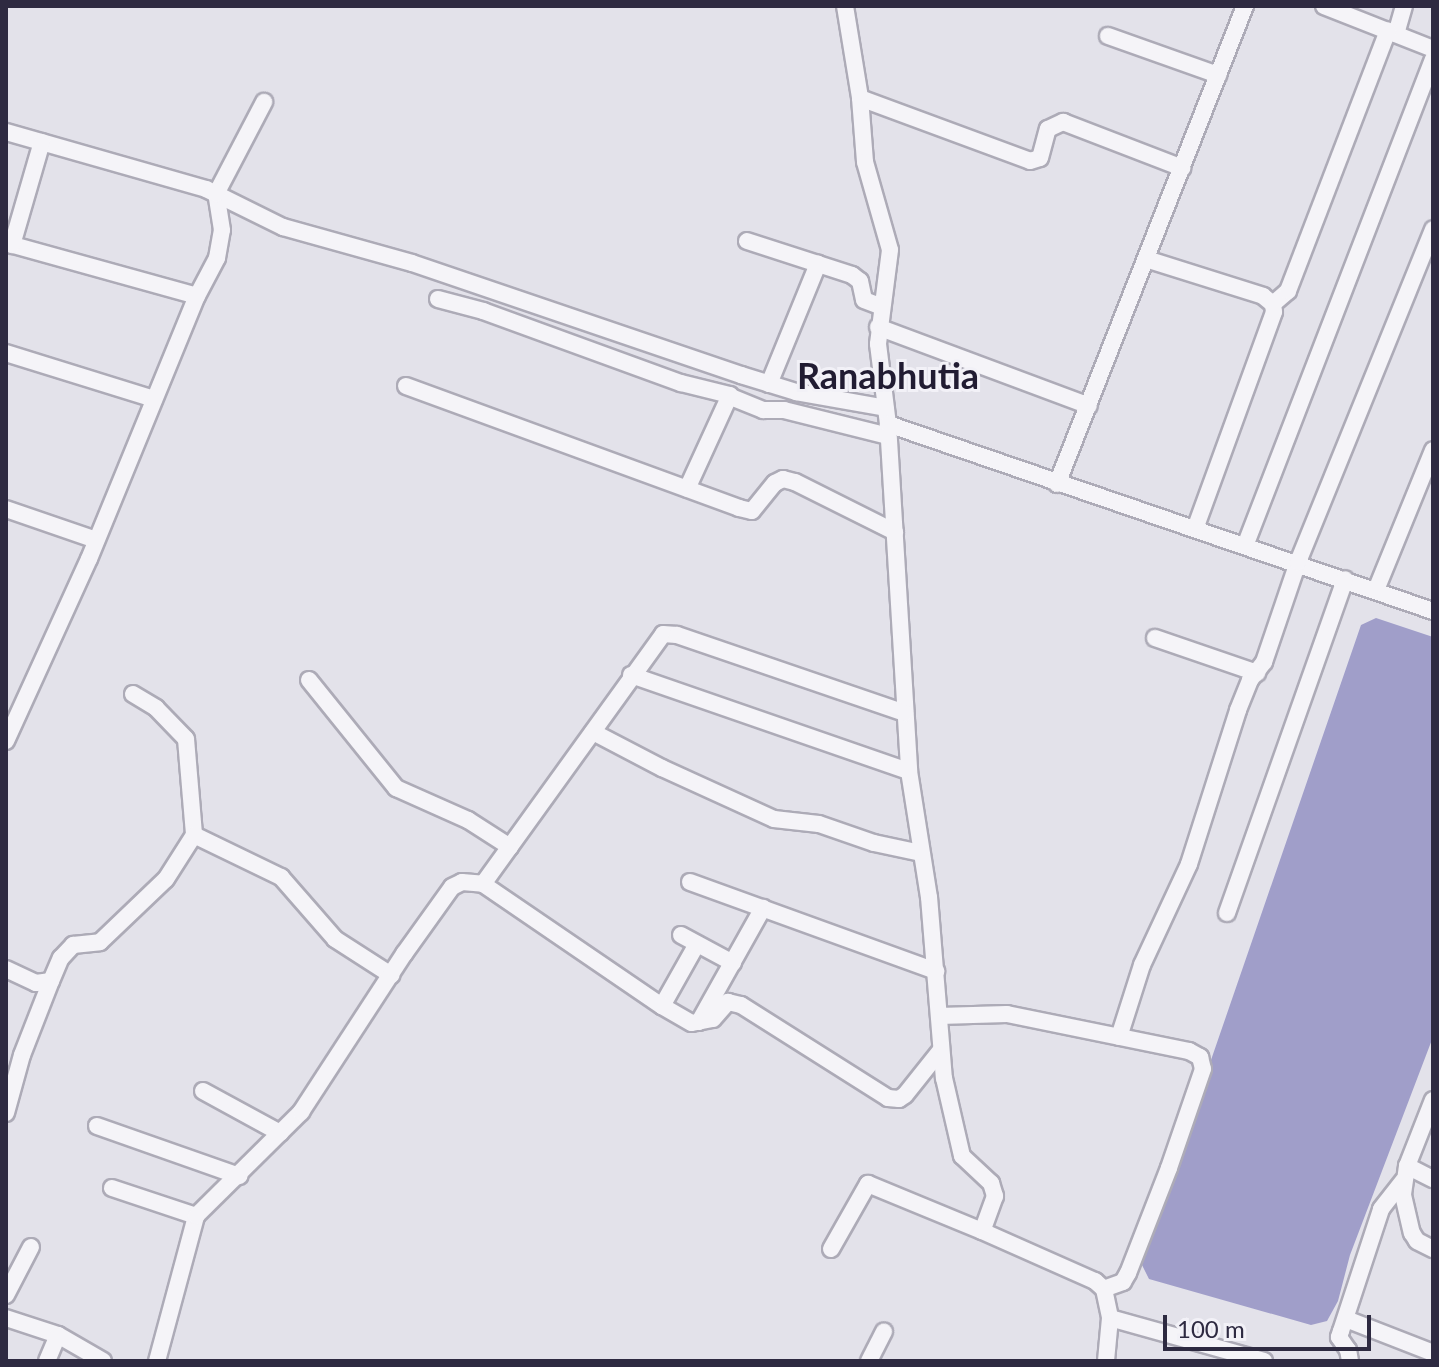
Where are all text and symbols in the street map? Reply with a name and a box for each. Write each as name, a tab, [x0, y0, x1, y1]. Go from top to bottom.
district label: Ranabhutia	[797, 354, 979, 398]
scale bar	[1167, 1299, 1375, 1349]
text: 100 m	[1177, 1314, 1245, 1343]

